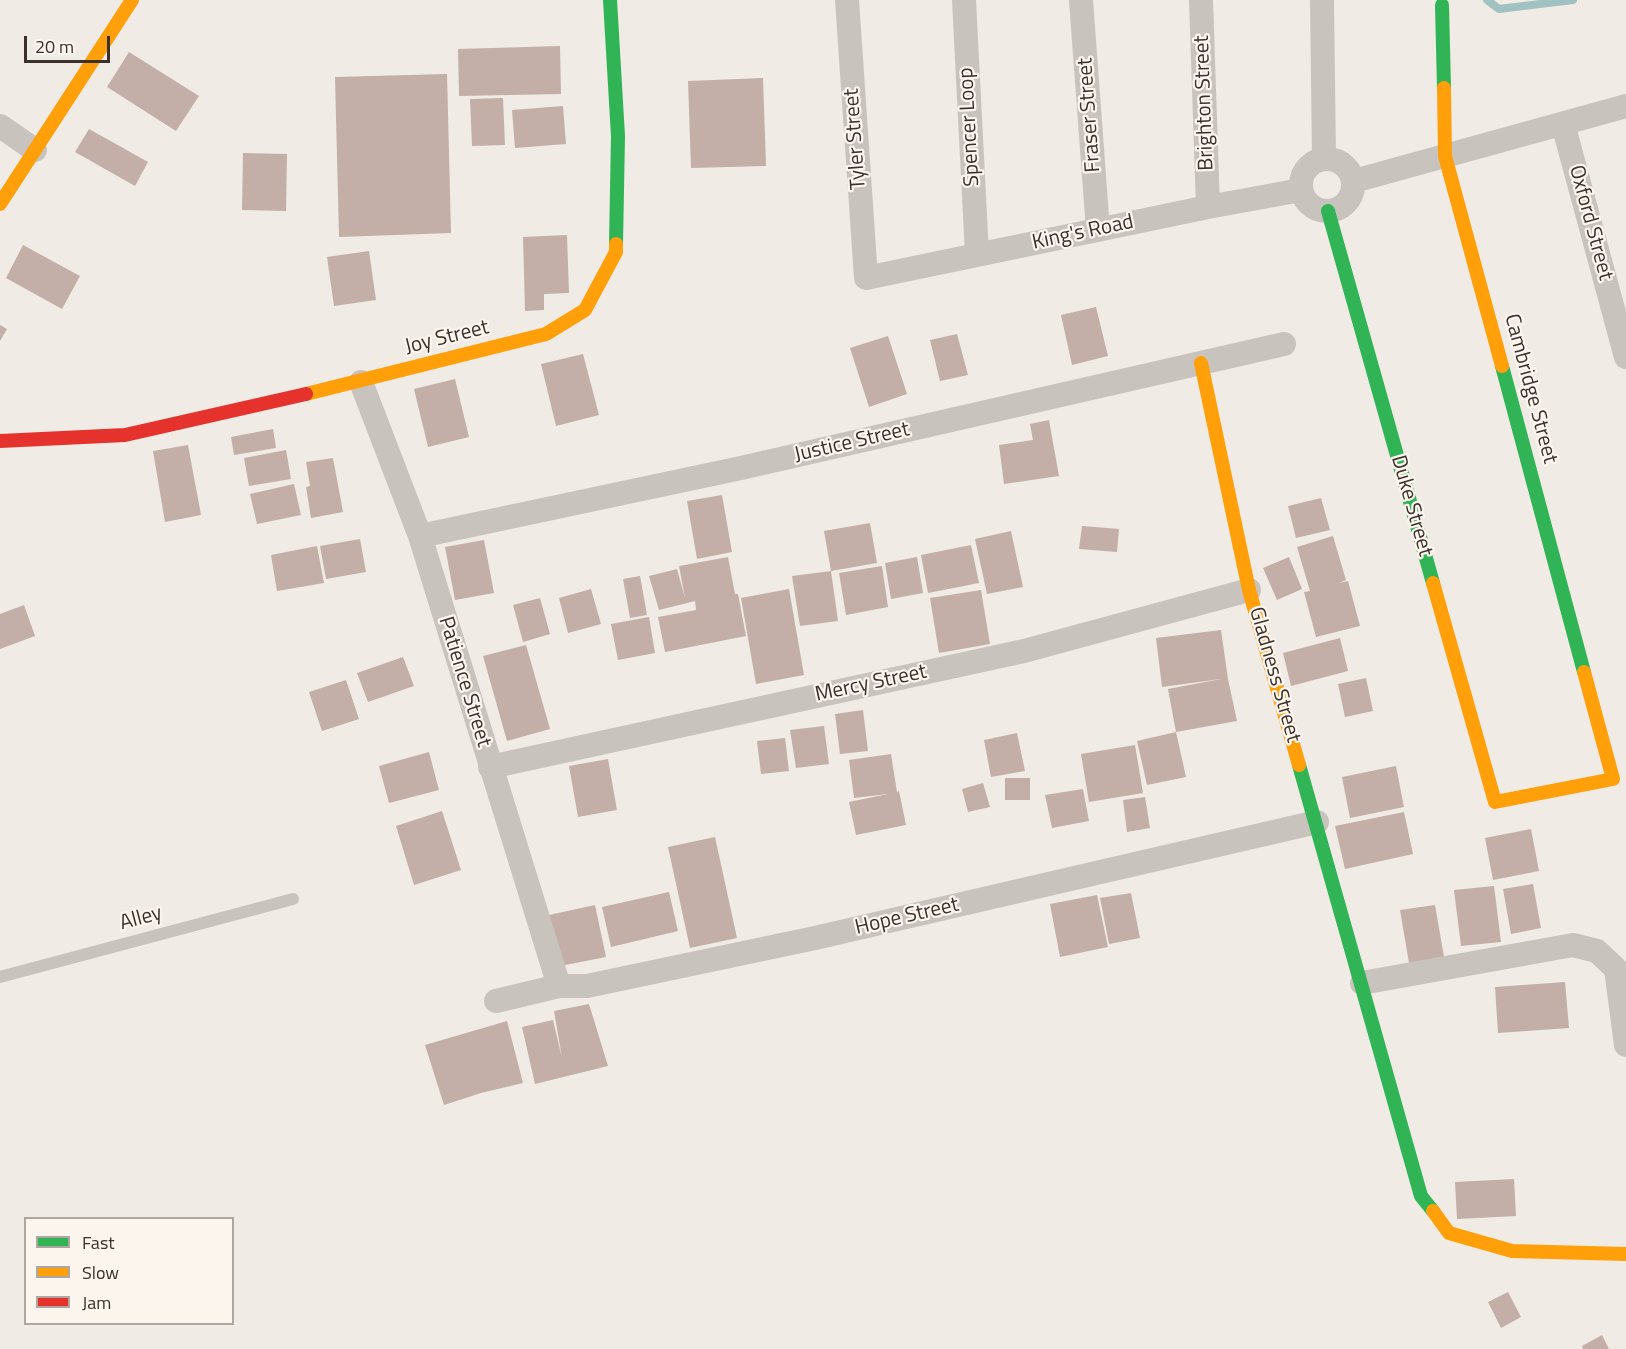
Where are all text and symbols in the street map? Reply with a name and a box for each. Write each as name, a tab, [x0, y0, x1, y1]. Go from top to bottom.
scale bar	[27, 24, 112, 62]
text: 20 m	[35, 33, 74, 60]
street label: Brighton Street	[1190, 35, 1220, 171]
street label: Fraser Street	[1073, 57, 1107, 173]
street label: Spencer Loop	[954, 67, 986, 187]
street label: Tyler Street	[840, 88, 872, 190]
street label: Oxford Street	[1563, 163, 1617, 283]
street label: King's Road	[1030, 210, 1136, 256]
street label: Cambridge Street	[1498, 312, 1562, 466]
street label: Joy Street	[402, 315, 492, 361]
street label: Justice Street	[792, 418, 912, 468]
street label: Duke Street	[1385, 453, 1437, 559]
street label: Gladness Street	[1243, 604, 1305, 746]
street label: Patience Street	[432, 614, 496, 750]
street label: Mercy Street	[813, 660, 929, 708]
street label: Hope Street	[853, 893, 961, 941]
street label: Alley	[117, 901, 165, 937]
legend	[24, 1217, 234, 1325]
text: Fast	[82, 1229, 115, 1256]
text: Slow	[82, 1259, 119, 1286]
text: Jam	[82, 1289, 111, 1316]

